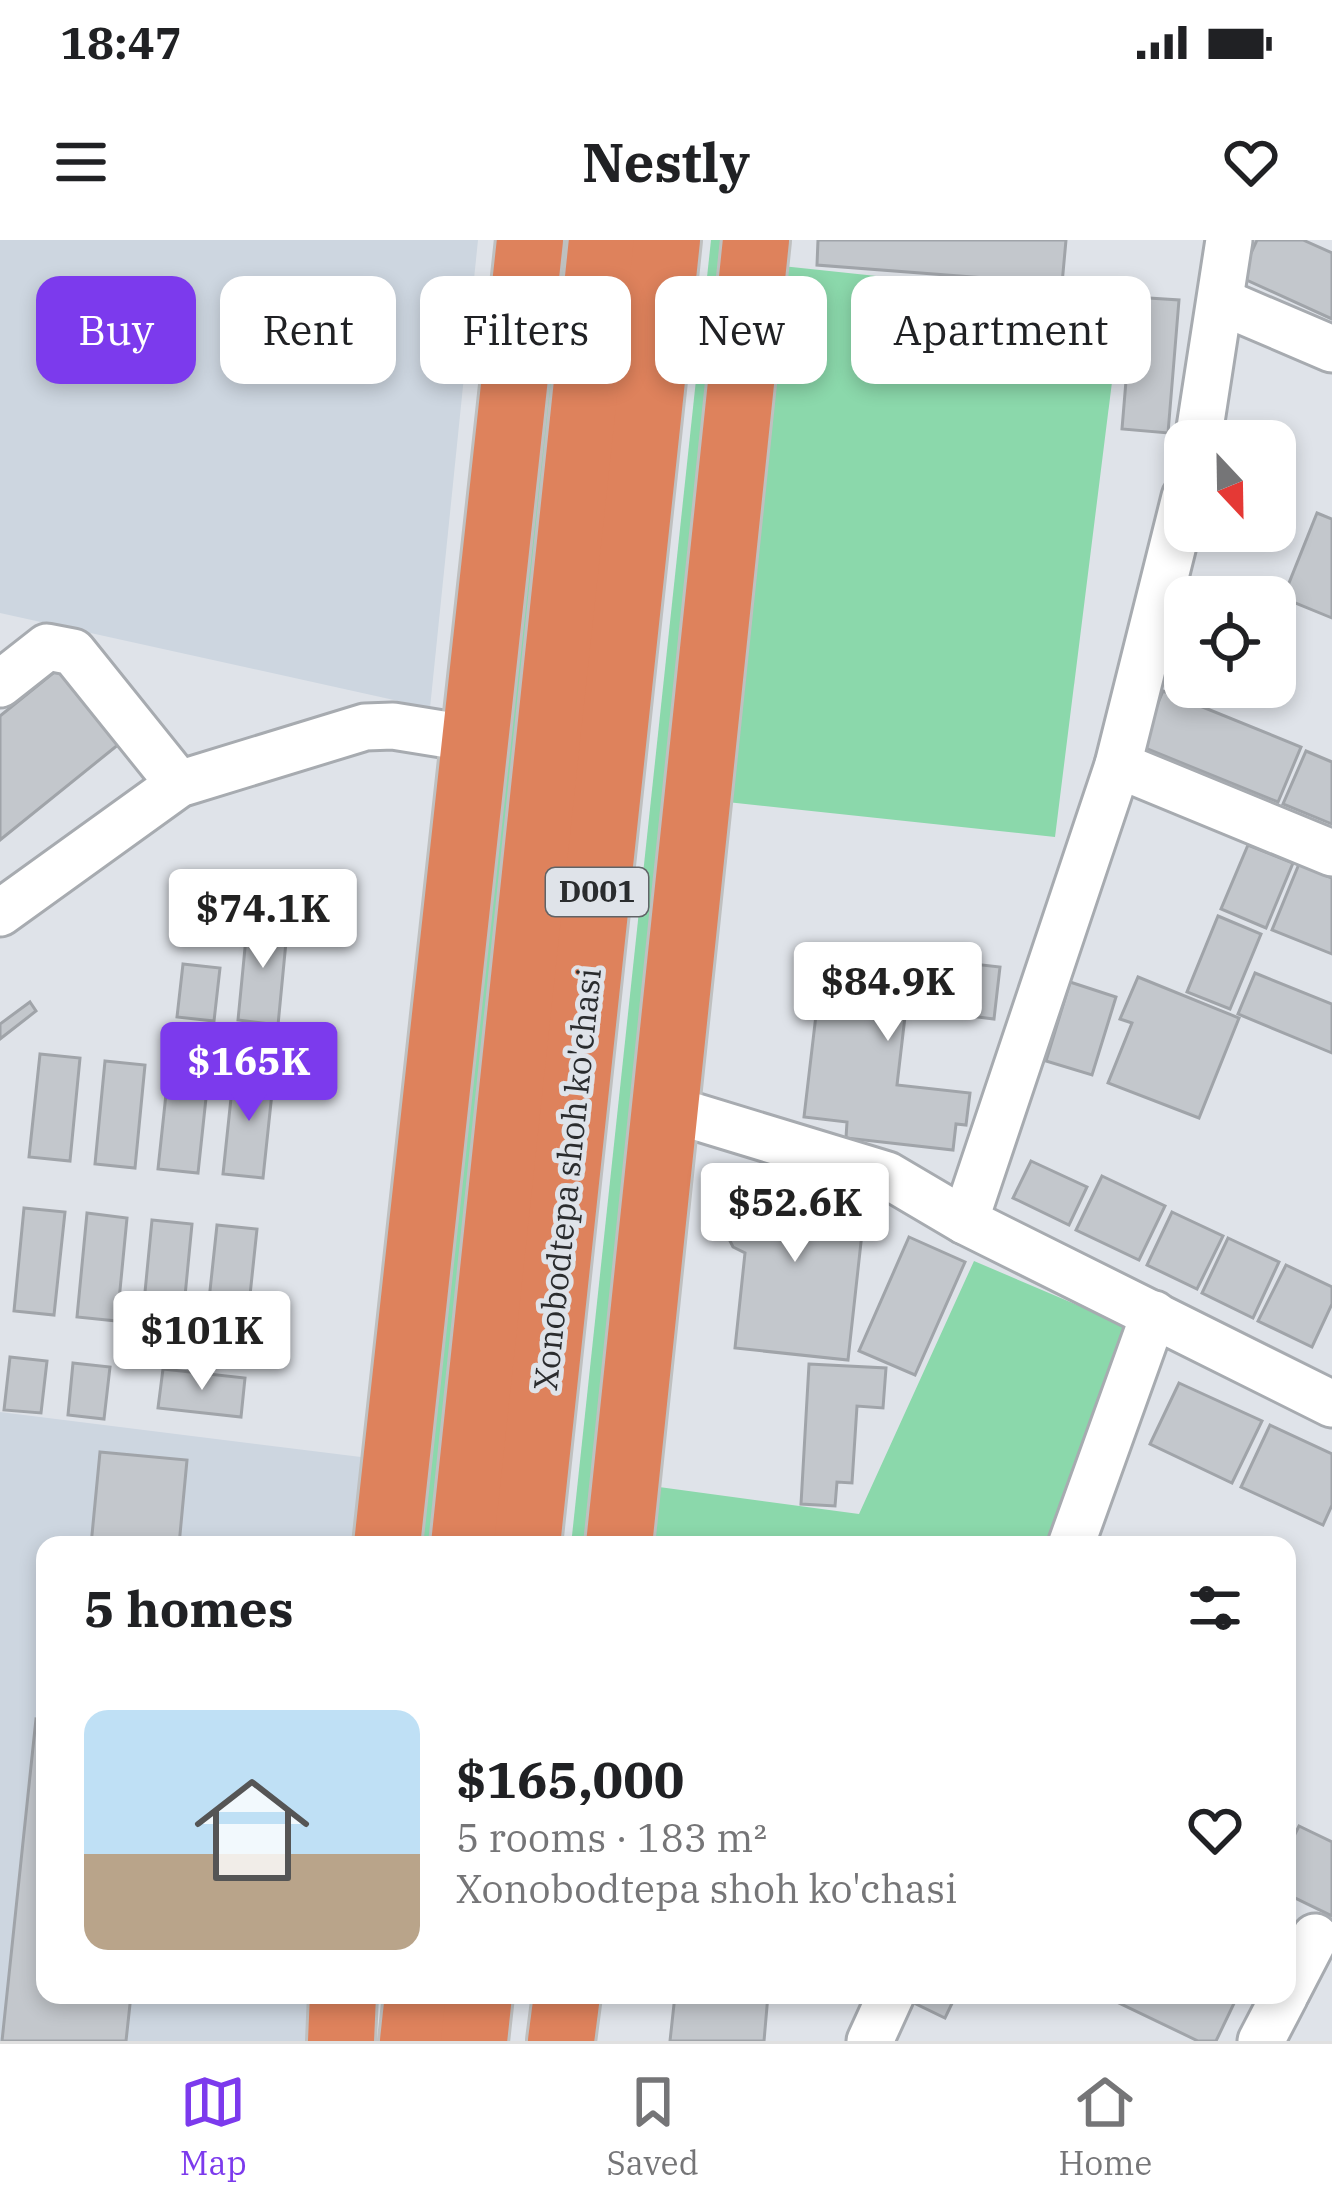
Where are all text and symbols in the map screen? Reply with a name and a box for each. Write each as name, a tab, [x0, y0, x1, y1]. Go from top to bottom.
text: 18:47	[60, 13, 182, 71]
text: Nestly	[582, 127, 750, 197]
icon: menu	[48, 129, 114, 195]
icon: heart	[1218, 129, 1284, 195]
chip: Buy	[36, 276, 196, 384]
chip: Rent	[220, 276, 396, 384]
chip: Filters	[420, 276, 631, 384]
chip: New	[655, 276, 827, 384]
chip: Apartment	[851, 276, 1151, 384]
north arrow	[1164, 420, 1296, 552]
map controls	[1164, 420, 1296, 708]
button: locate	[1164, 576, 1296, 708]
road number: D001	[546, 868, 648, 916]
pin: $74.1K	[165, 869, 361, 971]
text: $74.1K	[196, 882, 330, 933]
pin: $84.9K	[790, 942, 986, 1044]
text: $84.9K	[821, 955, 955, 1006]
street label: Xonobodtepa shoh ko'chasi	[523, 966, 610, 1392]
pin: $165K	[165, 1022, 333, 1124]
text: $165K	[187, 1035, 311, 1086]
pin: $52.6K	[697, 1163, 893, 1265]
text: $52.6K	[728, 1176, 862, 1227]
pin: $101K	[118, 1291, 286, 1393]
text: $101K	[140, 1304, 264, 1355]
text: 5 homes	[84, 1575, 294, 1641]
icon: filters	[1182, 1575, 1248, 1641]
text: $165,000	[456, 1746, 684, 1812]
icon: home	[180, 1758, 324, 1902]
icon: heart	[1182, 1797, 1248, 1863]
text: 5 rooms · 183 m²	[456, 1812, 767, 1863]
text: Xonobodtepa shoh ko'chasi	[456, 1863, 957, 1914]
tab: Map	[180, 2069, 247, 2184]
tab: Saved	[606, 2069, 699, 2184]
tab: Home	[1058, 2069, 1152, 2184]

